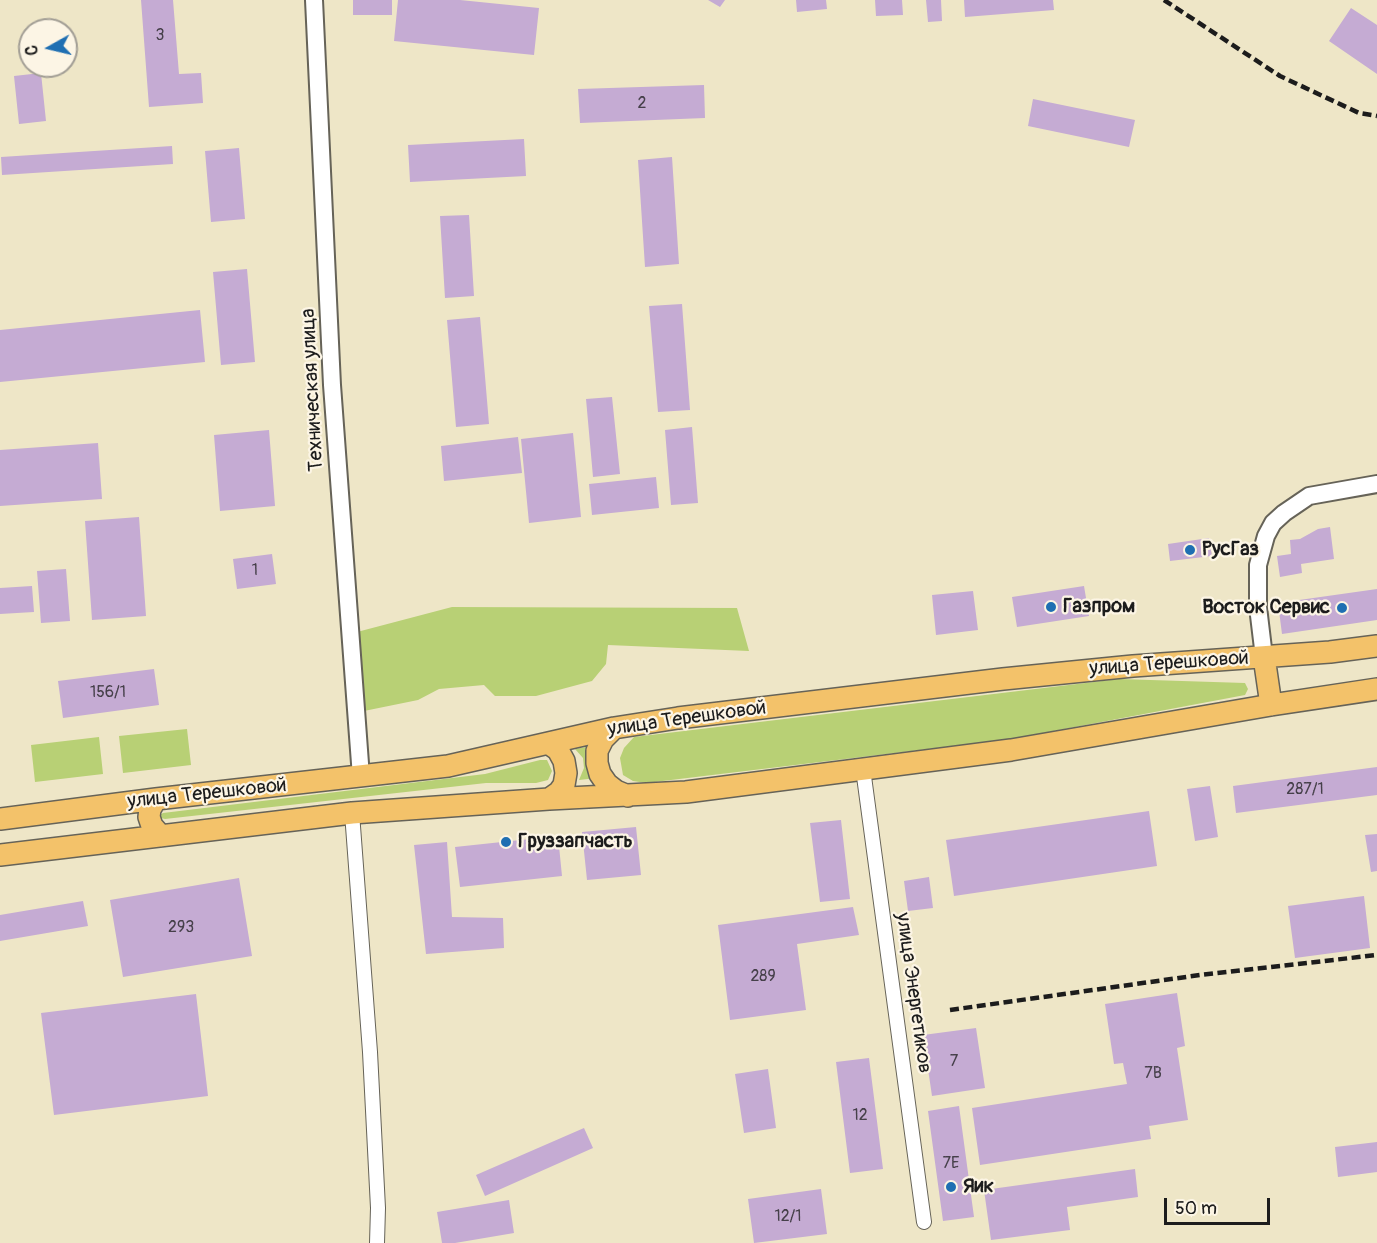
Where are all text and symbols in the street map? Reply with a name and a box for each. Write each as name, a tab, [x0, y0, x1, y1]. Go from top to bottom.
north arrow	[18, 18, 78, 78]
house number: 3	[156, 26, 164, 46]
text: С	[22, 44, 43, 57]
house number: 2	[638, 94, 646, 114]
street label: Техническая улица	[297, 308, 329, 472]
place label: РусГаз	[1202, 538, 1259, 562]
marker: РусГаз	[1183, 543, 1197, 557]
house number: 1	[252, 561, 258, 581]
place label: Газпром	[1063, 595, 1135, 619]
place label: Восток Сервис	[1202, 596, 1330, 620]
marker: Газпром	[1044, 600, 1058, 614]
marker: Восток Сервис	[1335, 601, 1349, 615]
street label: улица Терешковой	[1088, 646, 1250, 682]
house number: 156/1	[90, 683, 126, 703]
street label: улица Терешковой	[606, 696, 768, 742]
street label: улица Терешковой	[126, 774, 288, 814]
house number: 287/1	[1286, 780, 1324, 800]
place label: Груззапчасть	[518, 830, 633, 854]
marker: Груззапчасть	[499, 835, 513, 849]
street label: улица Энергетиков	[890, 911, 936, 1075]
house number: 293	[168, 918, 194, 938]
house number: 289	[750, 967, 776, 987]
house number: 7	[950, 1052, 958, 1072]
house number: 7В	[1144, 1064, 1162, 1084]
house number: 12	[852, 1106, 868, 1126]
house number: 7Е	[943, 1154, 959, 1174]
place label: Яик	[963, 1175, 994, 1199]
marker: Яик	[944, 1180, 958, 1194]
scale bar	[1167, 1186, 1274, 1224]
text: 50 m	[1175, 1197, 1217, 1220]
house number: 12/1	[774, 1207, 802, 1227]

